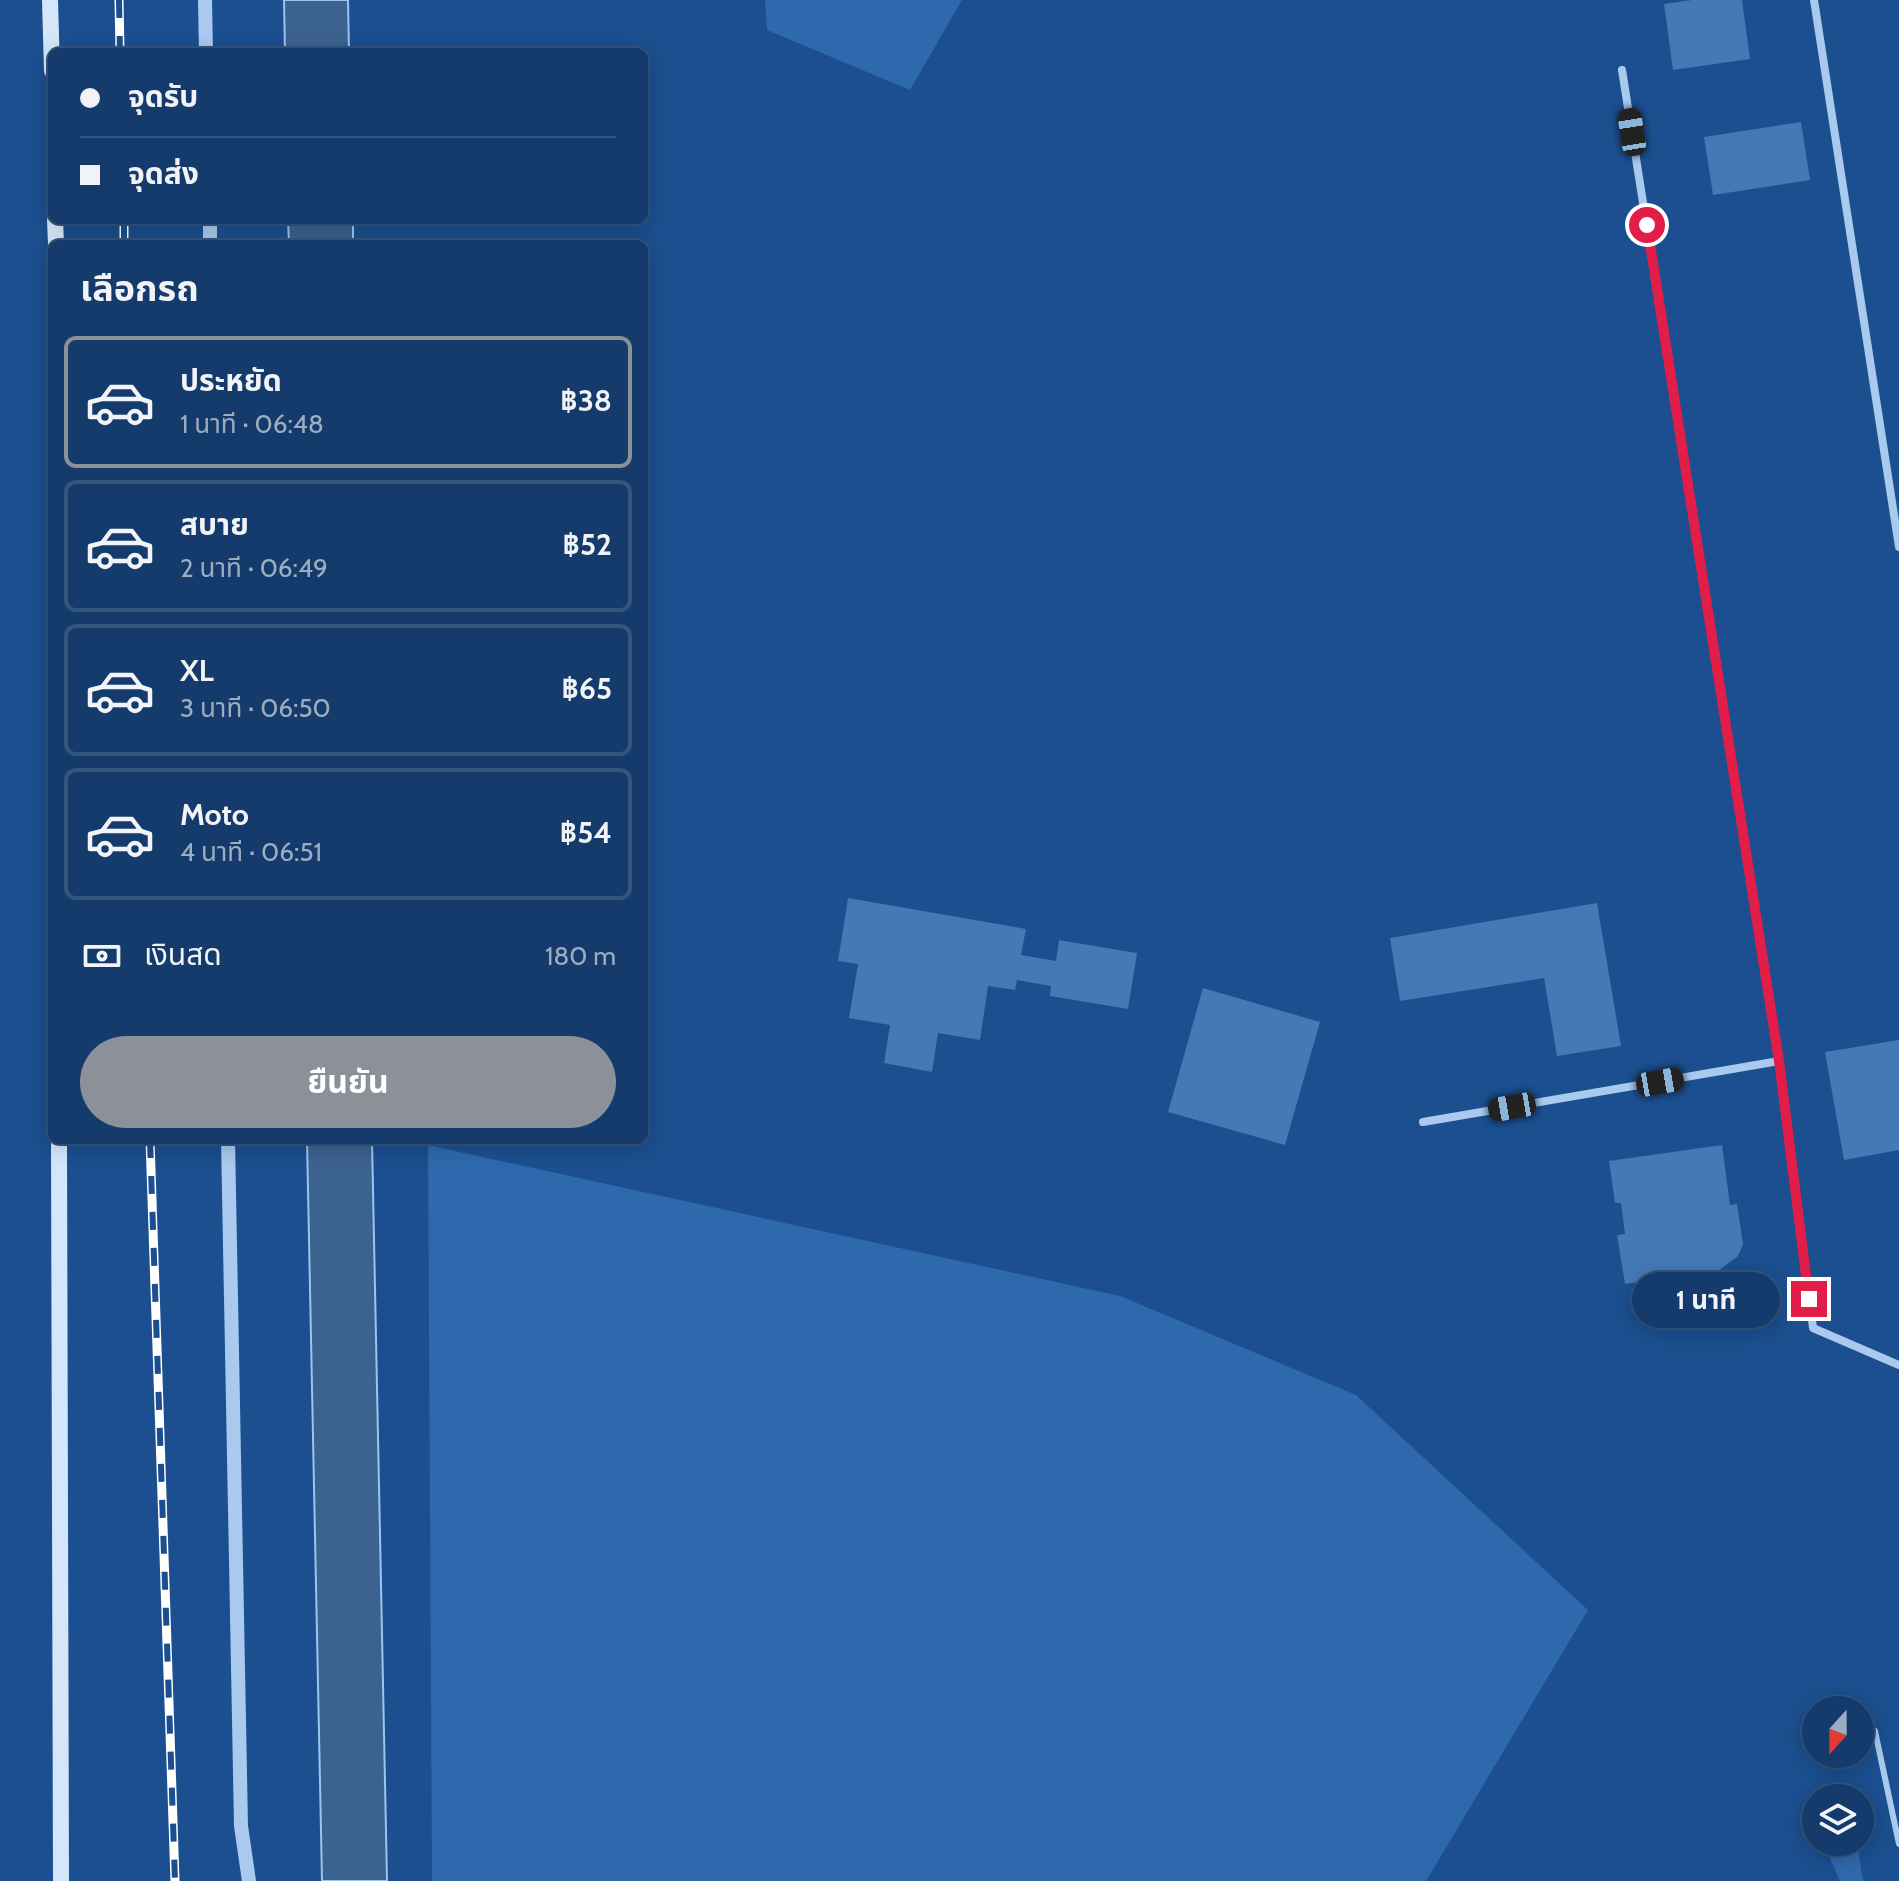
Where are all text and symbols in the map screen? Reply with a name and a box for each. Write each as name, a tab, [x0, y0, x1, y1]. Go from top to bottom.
text: จุดรับ	[128, 78, 198, 115]
car	[1616, 106, 1648, 158]
text: จุดส่ง	[128, 155, 199, 192]
route start	[1629, 207, 1665, 243]
text: เลือกรถ	[80, 266, 199, 310]
text: ประหยัด	[180, 362, 282, 399]
icon: car	[84, 366, 156, 438]
text: ฿38	[560, 382, 612, 419]
text: 1 นาที · 06:48	[180, 408, 324, 440]
text: สบาย	[180, 506, 249, 543]
icon: car	[84, 510, 156, 582]
text: ฿52	[563, 526, 612, 563]
text: 2 นาที · 06:49	[180, 552, 328, 584]
text: XL	[180, 652, 214, 689]
icon: car	[84, 654, 156, 726]
text: ฿65	[562, 670, 612, 707]
text: 3 นาที · 06:50	[180, 692, 331, 724]
text: Moto	[180, 796, 249, 833]
icon: car	[84, 798, 156, 870]
text: ฿54	[560, 814, 612, 851]
text: 4 นาที · 06:51	[180, 836, 322, 868]
icon: cash	[80, 934, 124, 978]
text: เงินสด	[144, 936, 222, 973]
text: 180 m	[545, 940, 616, 972]
button: ยืนยัน	[80, 1036, 616, 1128]
car	[1634, 1066, 1686, 1098]
car	[1486, 1091, 1538, 1123]
callout: 1 นาที	[1633, 1271, 1781, 1327]
route end	[1791, 1281, 1827, 1317]
text: 1 นาที	[1676, 1284, 1736, 1316]
north arrow	[1802, 1696, 1874, 1768]
map controls	[1802, 1696, 1874, 1856]
button: layers	[1802, 1784, 1874, 1856]

